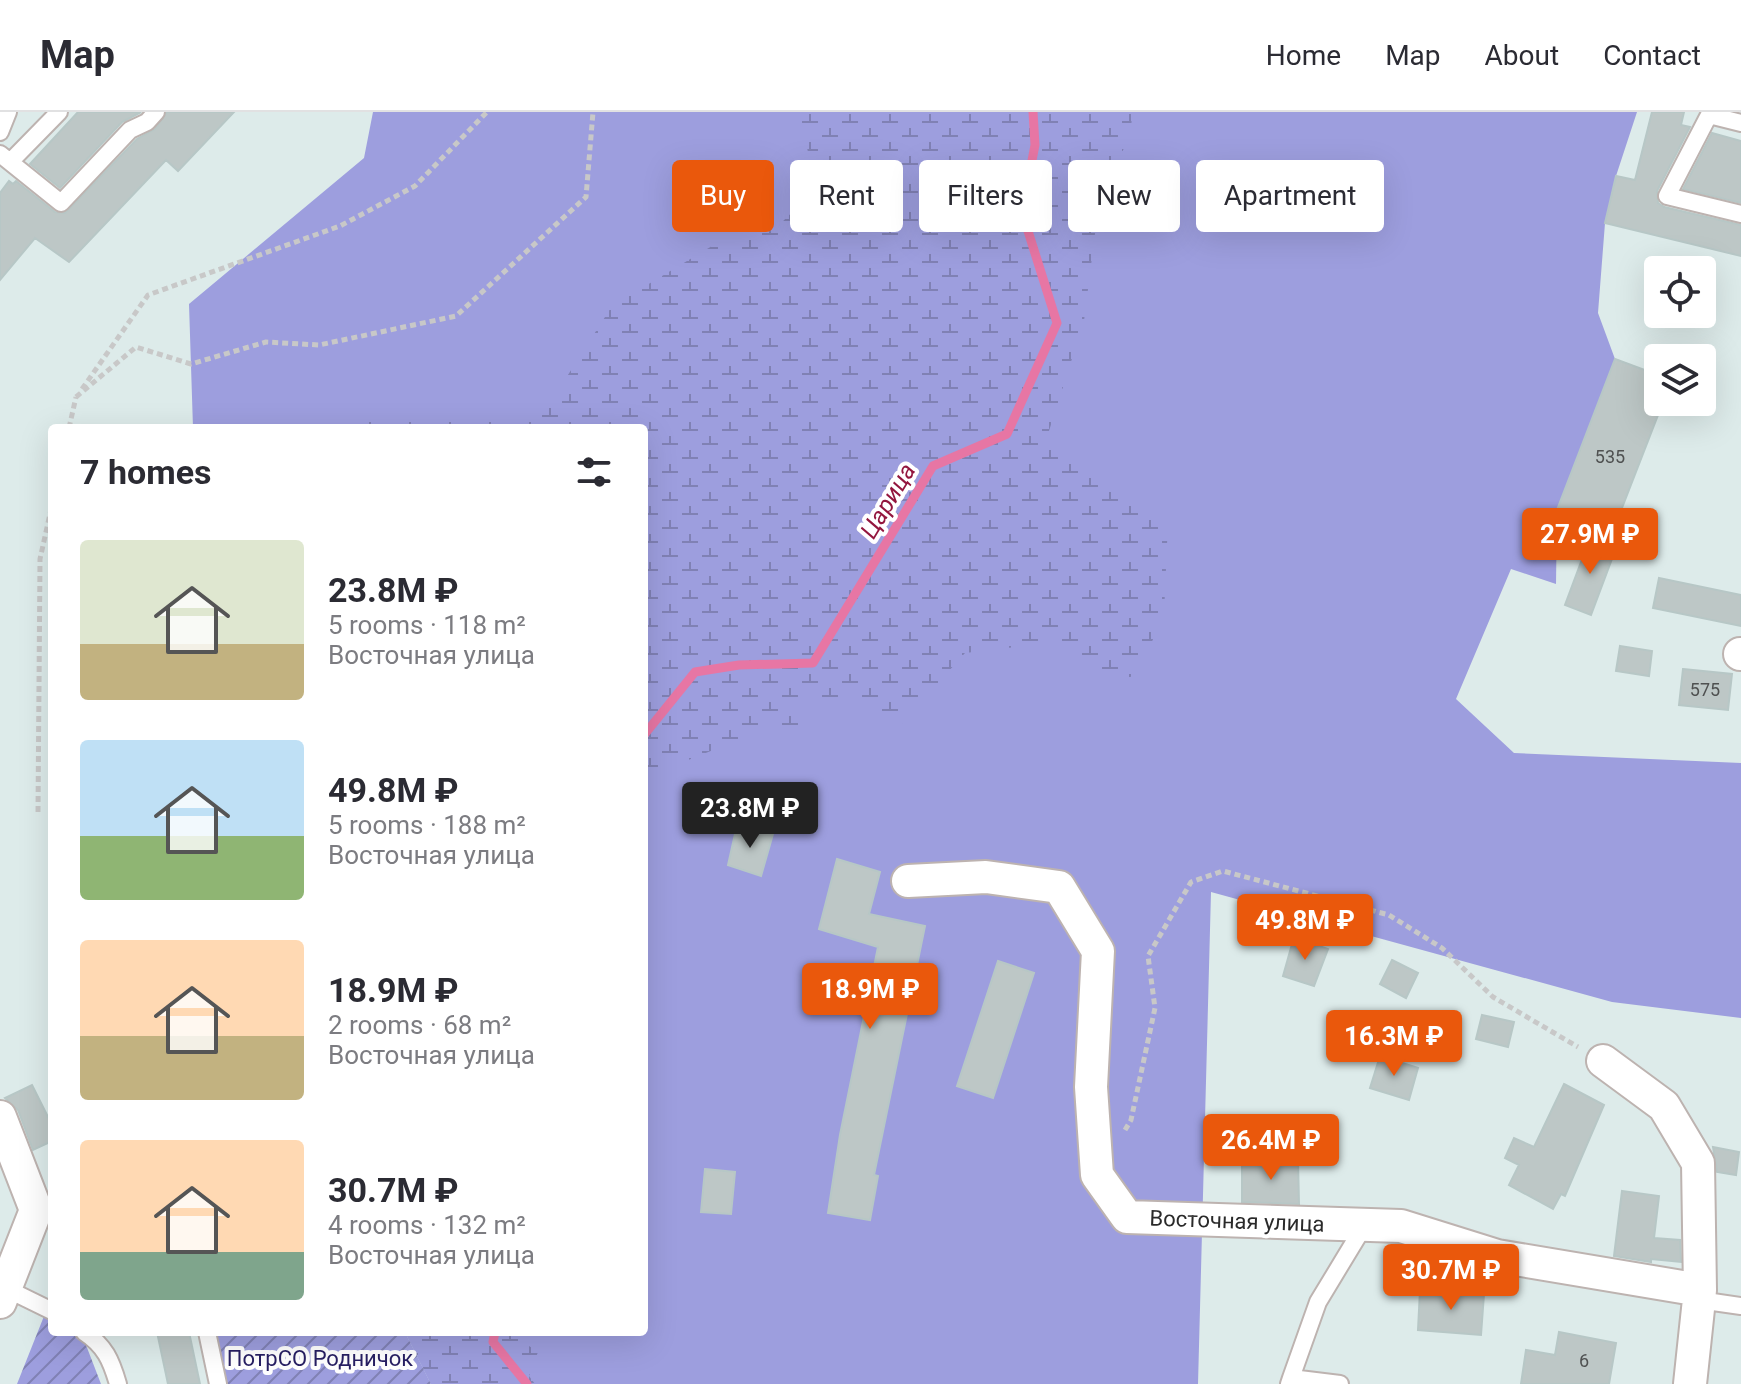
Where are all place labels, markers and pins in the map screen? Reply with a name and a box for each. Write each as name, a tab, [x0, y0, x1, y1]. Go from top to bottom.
pin: 27.9M ₽	[1516, 508, 1664, 576]
pin: 23.8M ₽	[676, 782, 824, 850]
pin: 49.8M ₽	[1231, 894, 1379, 962]
pin: 18.9M ₽	[796, 963, 944, 1031]
pin: 16.3M ₽	[1320, 1010, 1468, 1078]
pin: 26.4M ₽	[1197, 1114, 1345, 1182]
pin: 30.7M ₽	[1377, 1244, 1525, 1312]

